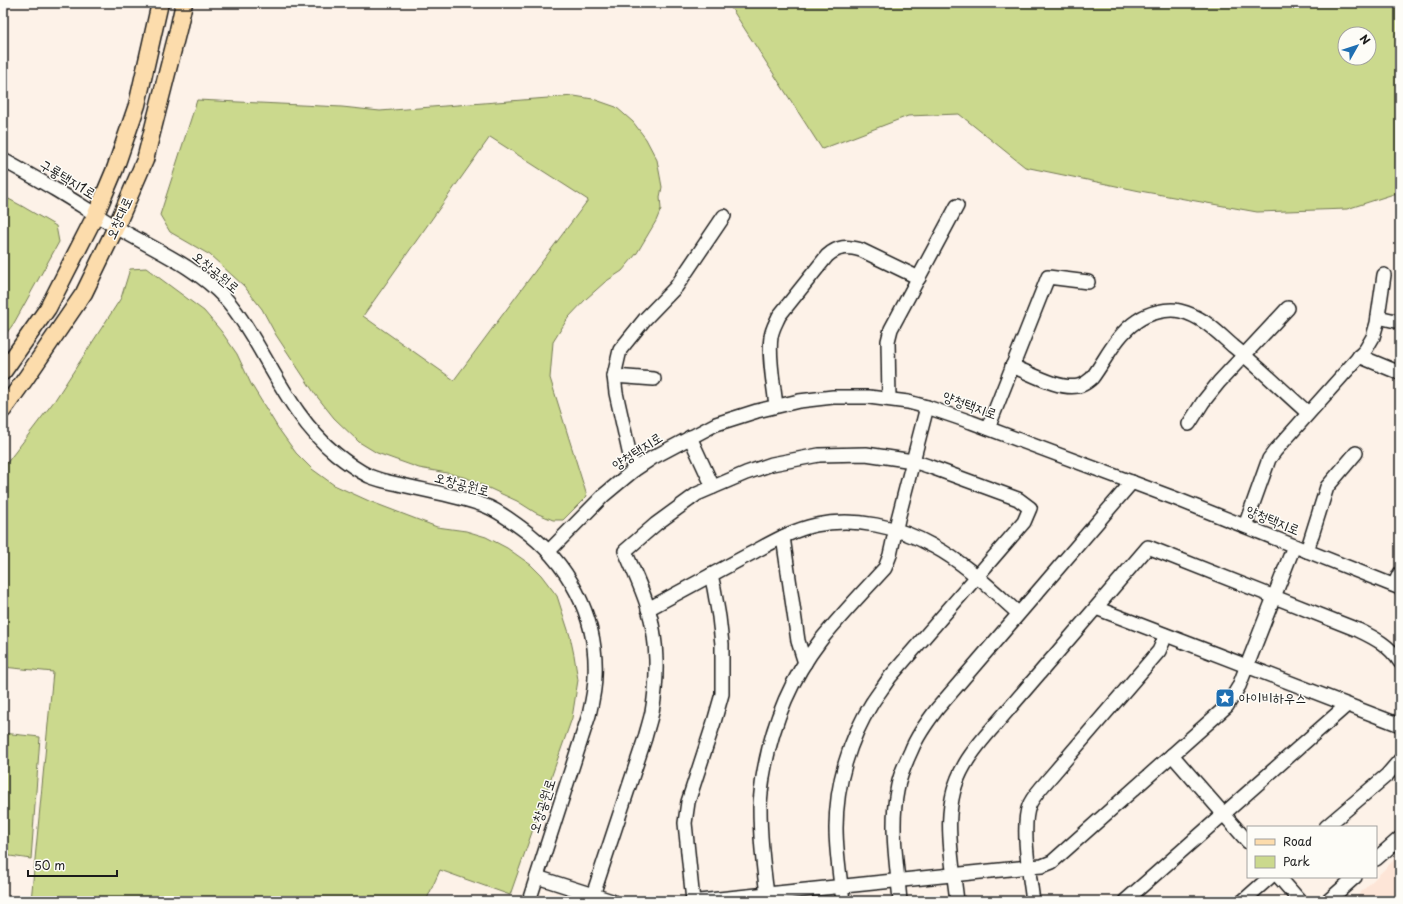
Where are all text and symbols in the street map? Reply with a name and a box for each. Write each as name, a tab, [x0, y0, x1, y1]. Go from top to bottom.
north arrow	[1337, 26, 1377, 66]
text: N	[1356, 31, 1375, 48]
street label: 구룡택지1로	[36, 153, 101, 204]
street label: 오창대로	[100, 193, 137, 243]
street label: 오창공원로	[188, 245, 245, 298]
street label: 양청택지로	[940, 385, 1000, 424]
street label: 양청택지로	[607, 426, 666, 475]
street label: 오창공원로	[432, 466, 492, 501]
street label: 양청택지로	[1243, 499, 1303, 540]
place icon: 아이비하우스	[1214, 687, 1236, 709]
place label: 아이비하우스	[1239, 687, 1307, 708]
street label: 오창공원로	[523, 776, 560, 836]
legend	[1247, 826, 1377, 878]
text: Road	[1283, 832, 1312, 850]
scale bar	[28, 852, 117, 878]
text: Park	[1283, 852, 1310, 870]
text: 50 m	[34, 856, 65, 874]

